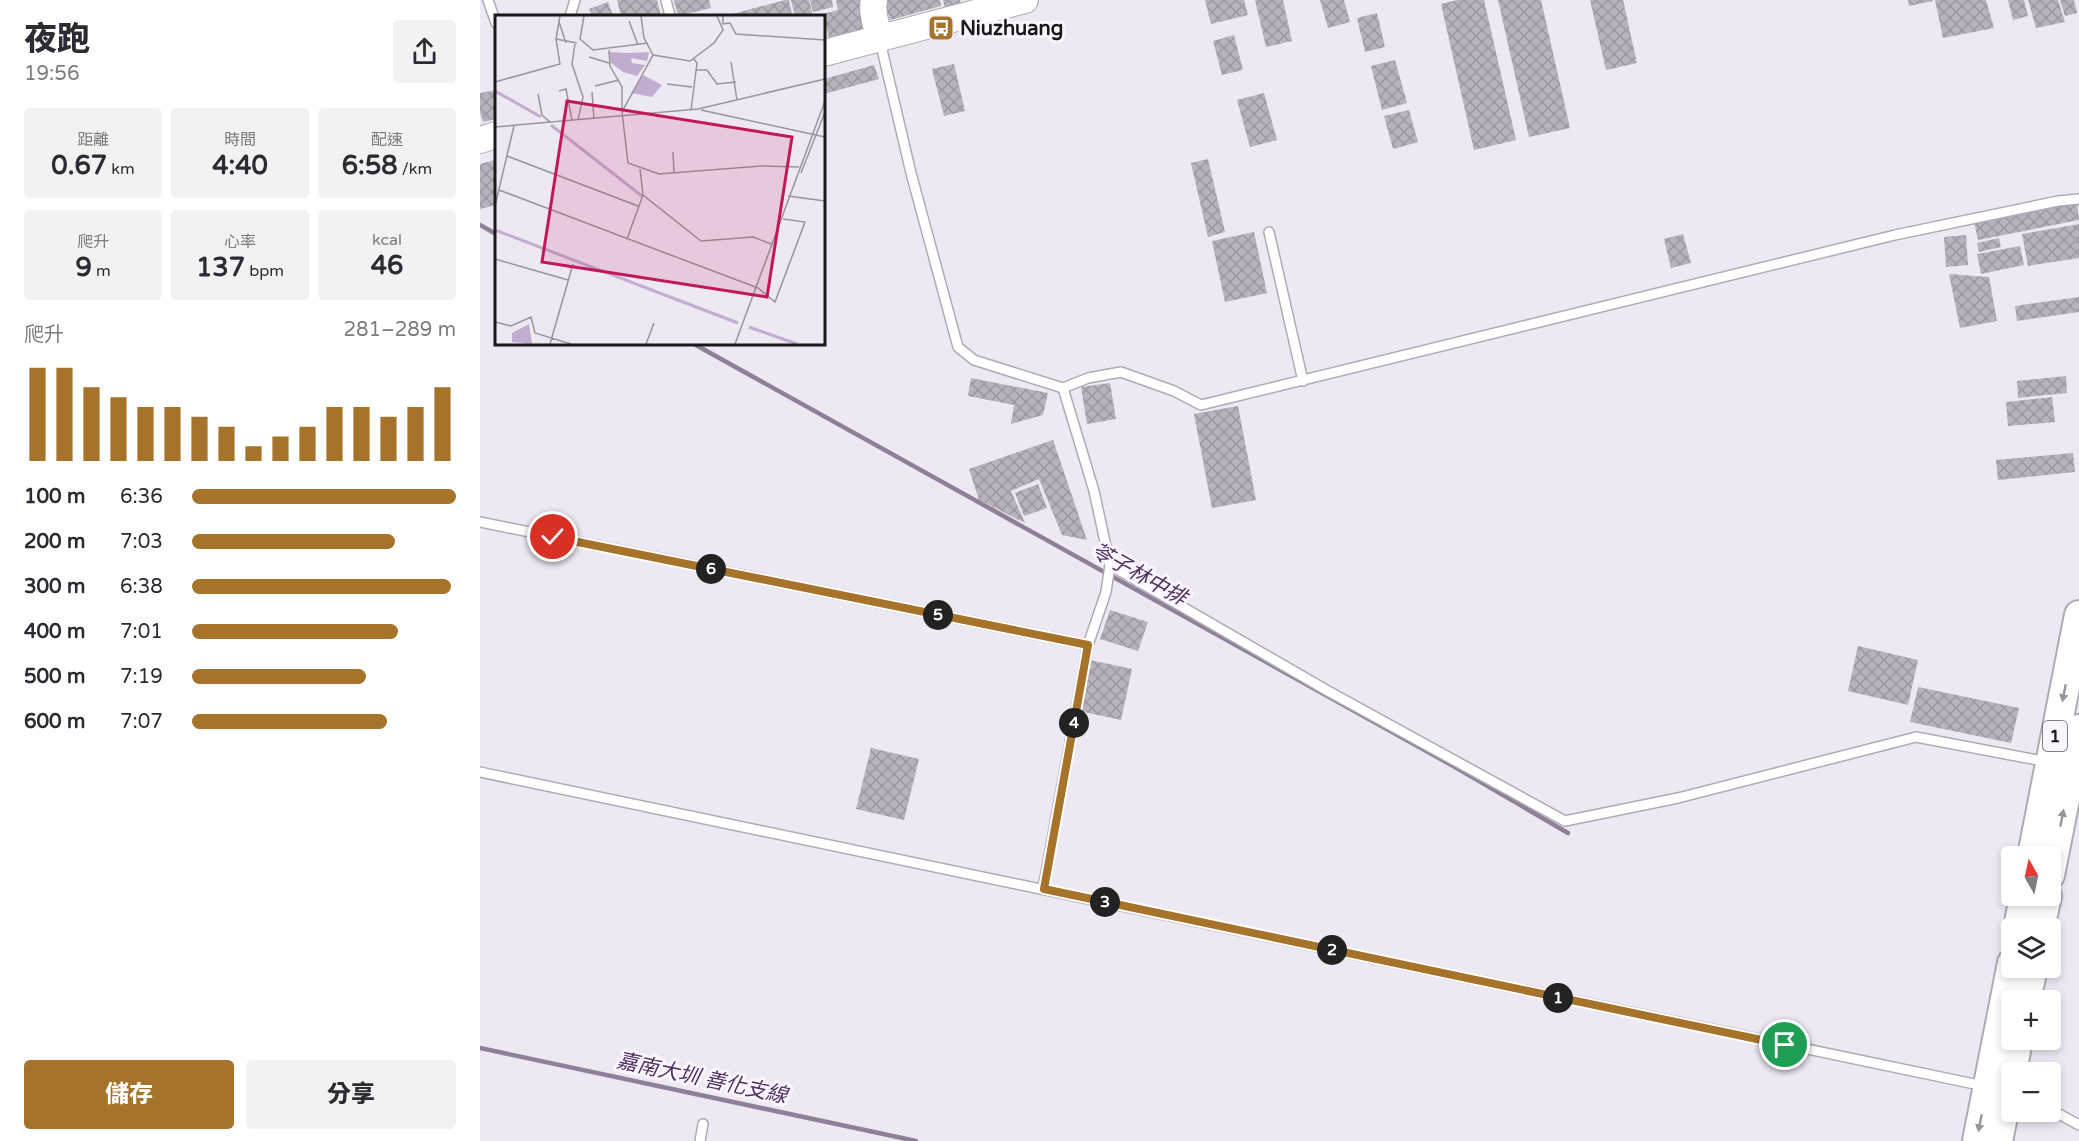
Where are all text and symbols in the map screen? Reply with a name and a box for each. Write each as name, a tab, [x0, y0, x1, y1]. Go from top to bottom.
bus stop icon: Niuzhuang	[926, 13, 956, 43]
inset map	[495, 15, 825, 345]
place label: Niuzhuang	[960, 17, 1063, 41]
text: 夜跑	[24, 20, 90, 59]
button: share	[393, 20, 456, 83]
text: 19:56	[24, 62, 79, 86]
text: 距離	[77, 130, 109, 150]
text: 時間	[224, 130, 256, 150]
text: 配速	[371, 130, 403, 150]
text: 0.67	[51, 150, 107, 181]
text: 4:40	[212, 150, 268, 181]
text: 6:58	[342, 150, 398, 181]
text: km	[107, 159, 135, 179]
text: /km	[398, 159, 432, 179]
text: kcal	[372, 230, 402, 250]
text: 爬升	[77, 232, 109, 252]
text: 心率	[224, 232, 256, 252]
text: 46	[371, 250, 403, 281]
text: 9	[75, 252, 92, 283]
text: 137	[196, 252, 245, 283]
text: m	[92, 261, 111, 281]
text: bpm	[245, 261, 284, 281]
text: 281–289 m	[343, 318, 456, 342]
text: 爬升	[24, 323, 64, 347]
text: 100 m	[24, 485, 85, 509]
text: 6:36	[120, 485, 163, 509]
pin	[527, 511, 578, 562]
icon: check	[536, 520, 569, 553]
text: 200 m	[24, 530, 85, 554]
text: 7:03	[120, 530, 163, 554]
water label: 苓子林中排	[1087, 538, 1193, 612]
pin: 6	[696, 554, 726, 584]
text: 6	[706, 559, 716, 579]
text: 300 m	[24, 575, 85, 599]
text: 6:38	[120, 575, 163, 599]
pin: 5	[923, 600, 953, 630]
text: 5	[933, 605, 943, 625]
text: 400 m	[24, 620, 85, 644]
text: 7:01	[120, 620, 163, 644]
text: 500 m	[24, 665, 85, 689]
text: 7:19	[120, 665, 163, 689]
one-way arrow	[2059, 684, 2068, 703]
pin: 4	[1059, 708, 1089, 738]
text: 600 m	[24, 710, 85, 734]
text: 7:07	[120, 710, 163, 734]
text: 4	[1069, 713, 1079, 733]
road number: 1	[2043, 721, 2067, 751]
one-way arrow	[2058, 808, 2067, 827]
north arrow	[2001, 846, 2061, 906]
map controls	[2001, 846, 2061, 1122]
pin: 3	[1090, 887, 1120, 917]
text: 3	[1100, 892, 1110, 912]
button: layers	[2001, 918, 2061, 978]
pin: 2	[1317, 935, 1347, 965]
text: 2	[1327, 940, 1337, 960]
pin: 1	[1543, 983, 1573, 1013]
text: 1	[1553, 988, 1563, 1008]
button: +	[2001, 990, 2061, 1050]
pin	[1759, 1019, 1810, 1070]
icon: arrive	[1768, 1028, 1801, 1061]
water label: 嘉南大圳 善化支線	[614, 1048, 791, 1109]
button: 儲存	[24, 1060, 234, 1129]
button: 分享	[246, 1060, 456, 1129]
button: −	[2001, 1062, 2061, 1122]
one-way arrow	[1975, 1114, 1984, 1133]

